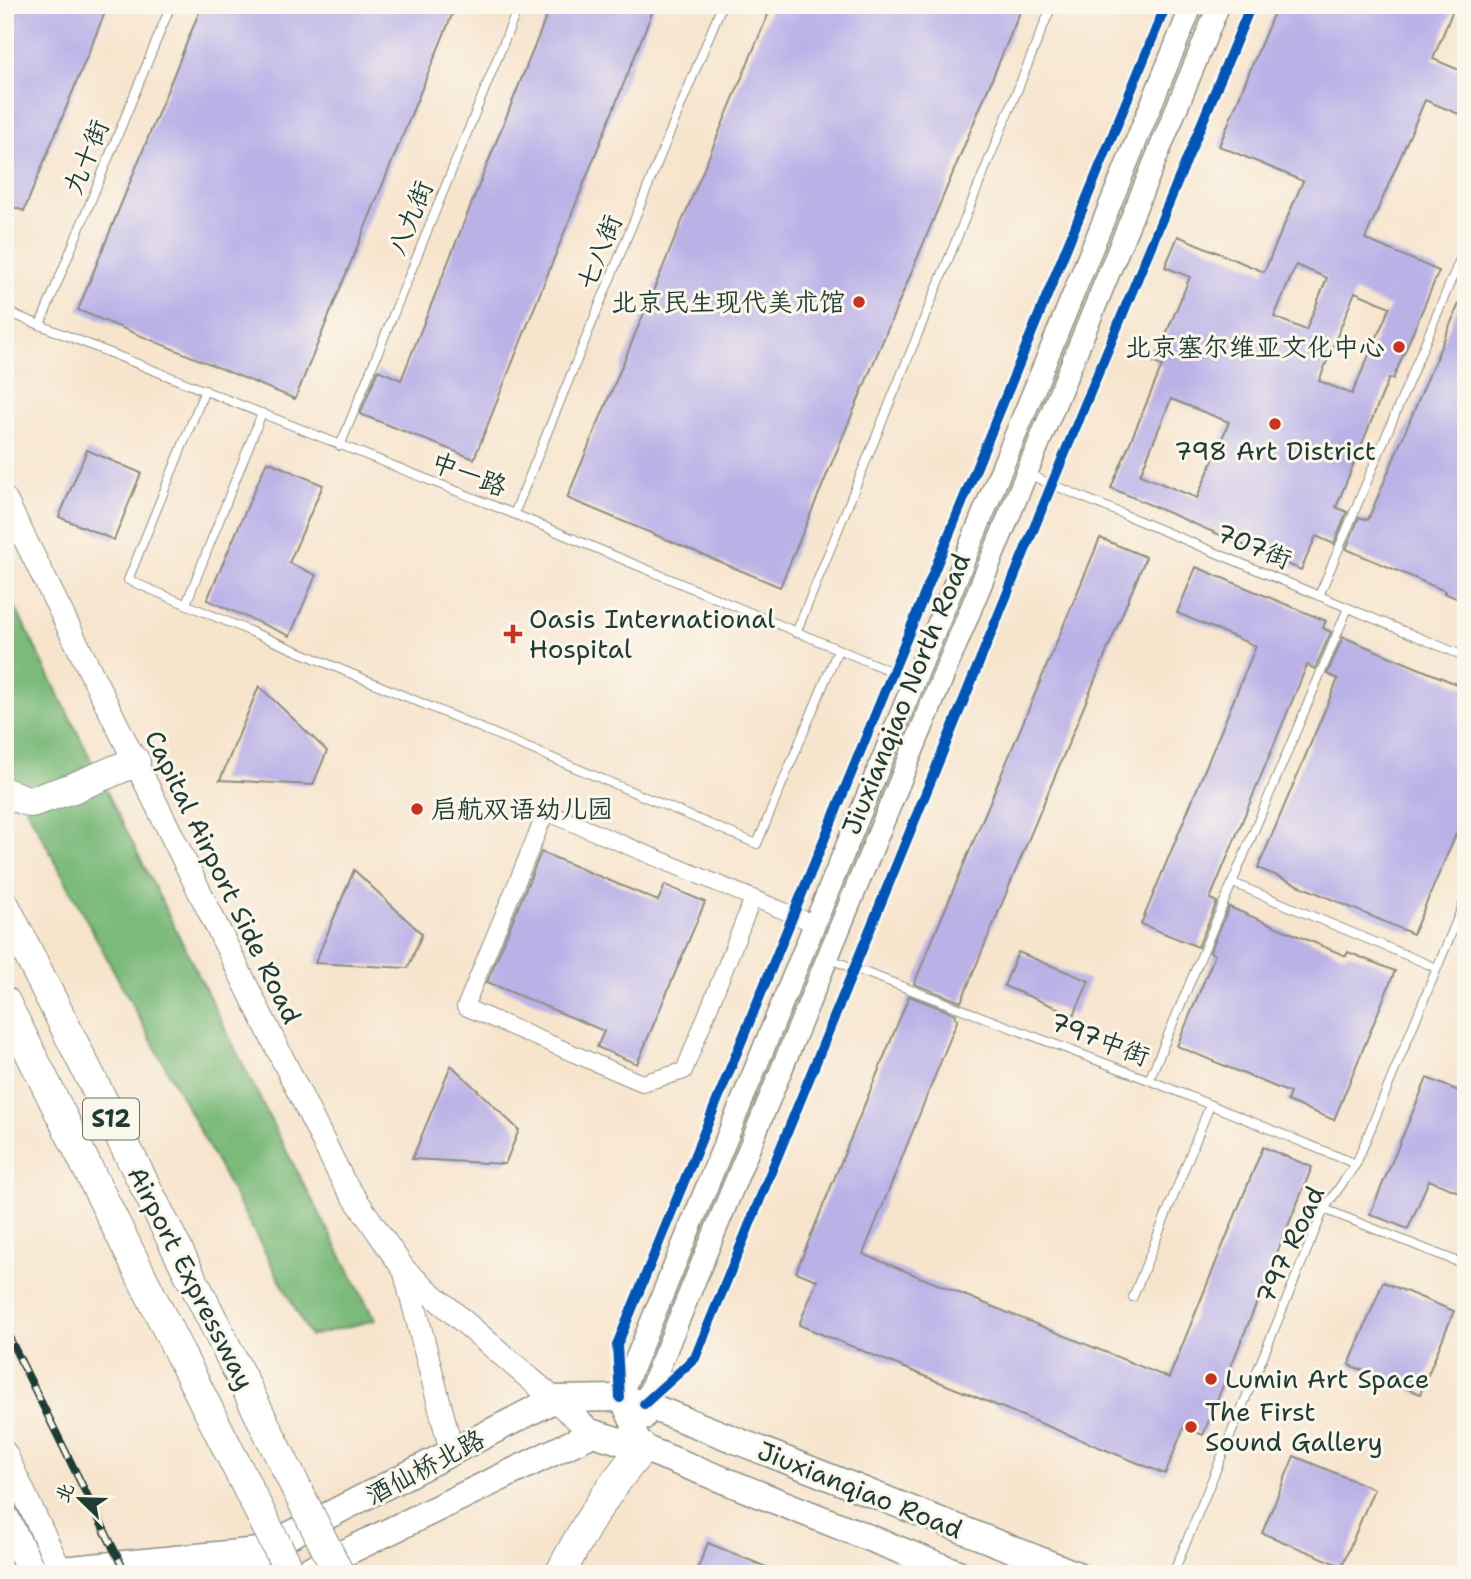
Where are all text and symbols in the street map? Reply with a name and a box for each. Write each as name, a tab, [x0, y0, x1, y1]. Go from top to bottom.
street label: 九十街	[55, 114, 116, 200]
street label: 八九街	[379, 175, 440, 261]
street label: 七八街	[568, 209, 629, 295]
place label: 北京民生现代美术馆	[611, 284, 845, 319]
marker: 北京民生现代美术馆	[851, 294, 867, 310]
place label: 北京塞尔维亚文化中心	[1125, 329, 1385, 364]
marker: 北京塞尔维亚文化中心	[1391, 339, 1407, 355]
marker: 798 Art District	[1267, 416, 1283, 432]
place label: 798 Art District	[1174, 433, 1376, 468]
street label: 中一路	[426, 443, 512, 504]
street label: 707街	[1211, 515, 1297, 576]
street label: Jiuxianqiao North Road	[833, 548, 978, 840]
place label: Oasis International Hospital	[529, 601, 775, 666]
marker: Oasis International Hospital	[503, 624, 523, 644]
street label: Capital Airport Side Road	[137, 724, 310, 1029]
place label: 启航双语幼儿园	[431, 791, 613, 826]
marker: 启航双语幼儿园	[409, 801, 425, 817]
street label: 797中街	[1045, 1004, 1155, 1074]
road number: S12	[83, 1098, 139, 1140]
street label: Airport Expressway	[120, 1160, 263, 1395]
street label: 797 Road	[1247, 1180, 1332, 1309]
place label: Lumin Art Space	[1225, 1361, 1429, 1396]
marker: Lumin Art Space	[1203, 1371, 1219, 1387]
place label: The First Sound Gallery	[1205, 1394, 1383, 1459]
marker: The First Sound Gallery	[1183, 1419, 1199, 1435]
street label: 酒仙桥北路	[359, 1421, 490, 1513]
street label: Jiuxianqiao Road	[752, 1432, 968, 1547]
north arrow	[46, 1464, 116, 1534]
text: 北	[50, 1479, 80, 1506]

